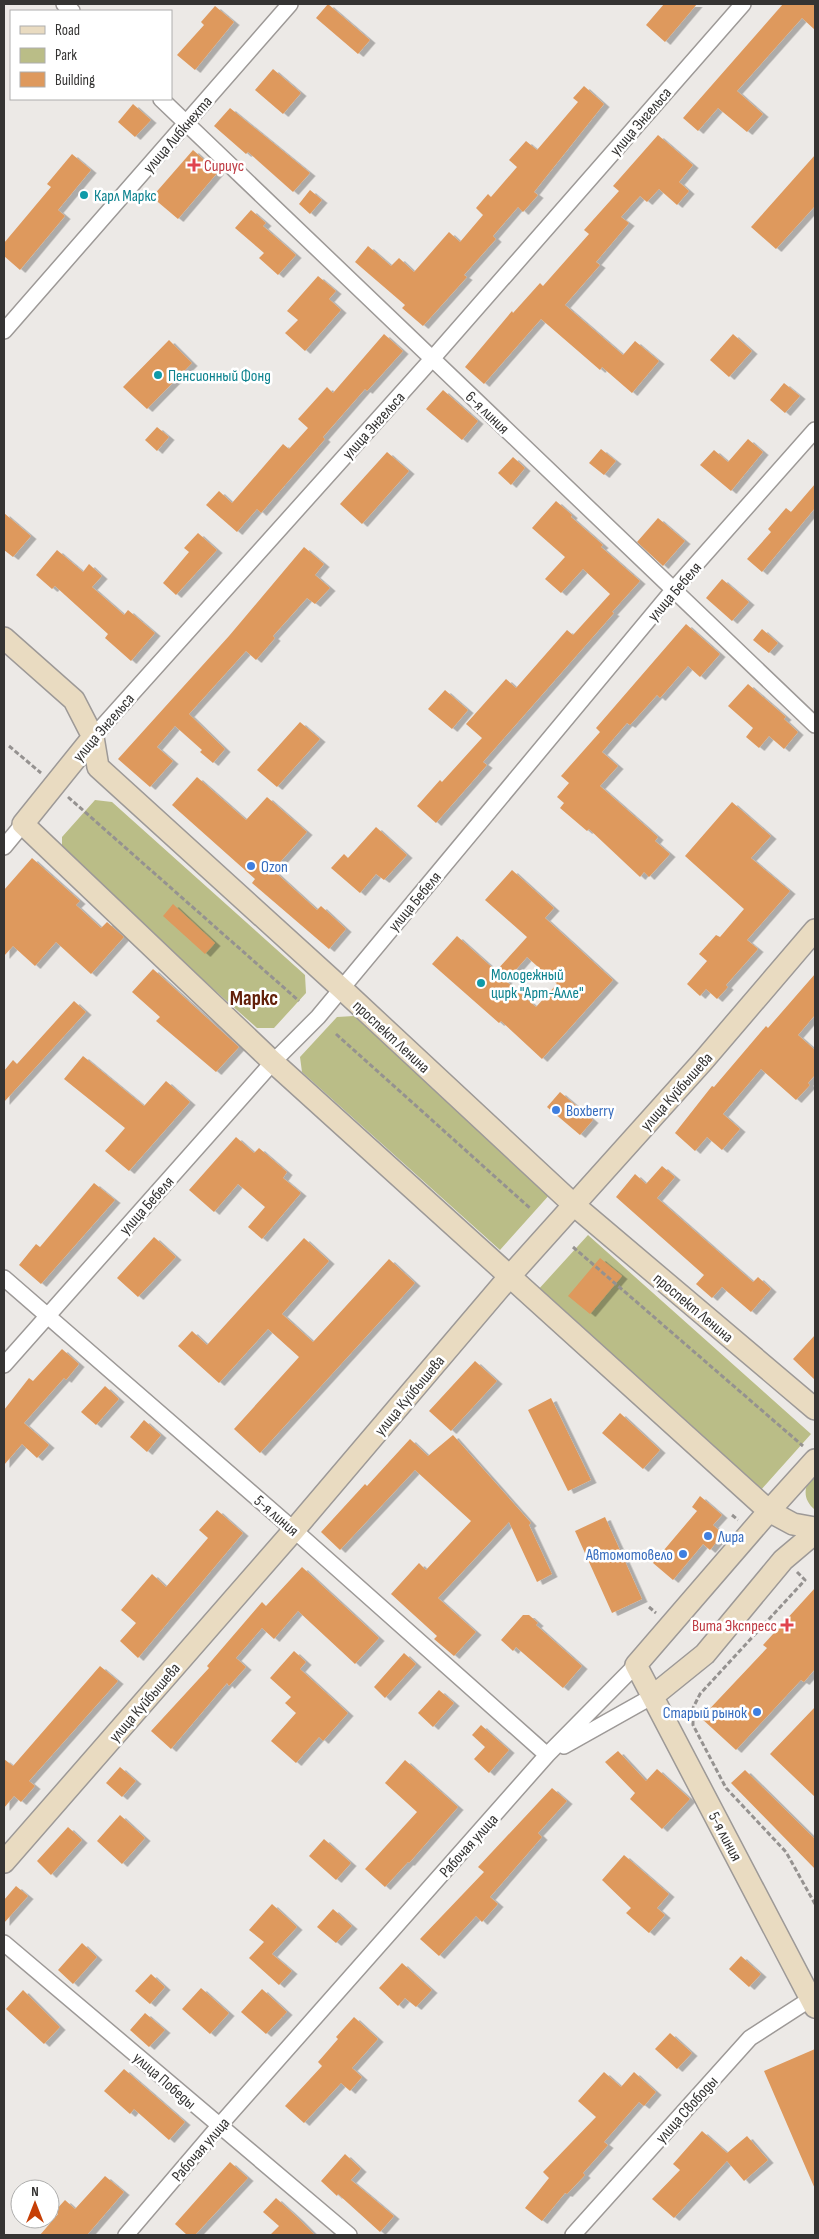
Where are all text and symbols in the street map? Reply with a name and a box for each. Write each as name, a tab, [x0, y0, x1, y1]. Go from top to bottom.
legend	[10, 10, 172, 100]
text: Road	[55, 21, 80, 40]
text: Park	[55, 46, 77, 65]
text: Building	[55, 71, 95, 90]
street label: улица Энгельса	[606, 84, 676, 160]
street label: улица Либкнехта	[140, 93, 217, 177]
place label: Сириус	[204, 157, 244, 176]
marker: Сириус	[188, 159, 200, 171]
place label: Карл Маркс	[94, 187, 157, 206]
marker: Карл Маркс	[78, 189, 90, 201]
place label: Пенсионный Фонд	[168, 367, 271, 386]
marker: Пенсионный Фонд	[152, 369, 164, 381]
street label: улица Энгельса	[339, 388, 409, 464]
street label: 6-я линия	[461, 388, 513, 439]
street label: улица Бебеля	[644, 558, 706, 625]
street label: улица Энгельса	[69, 690, 139, 766]
place label: Ozon	[261, 858, 288, 877]
marker: Ozon	[245, 860, 257, 872]
street label: улица Бебеля	[385, 868, 446, 936]
place label: Молодежный цирк "Арт-Алле"	[491, 966, 584, 1003]
marker: Молодежный цирк "Арт-Алле"	[475, 977, 487, 989]
district label: Маркс	[230, 986, 278, 1011]
street label: проспект Ленина	[349, 997, 433, 1078]
street label: улица Куйбышева	[637, 1049, 717, 1135]
place label: Boxberry	[566, 1102, 614, 1121]
marker: Boxberry	[550, 1104, 562, 1116]
street label: улица Бебеля	[116, 1173, 178, 1239]
street label: проспект Ленина	[649, 1269, 737, 1347]
street label: улица Куйбышева	[371, 1352, 449, 1440]
street label: 5-я линия	[250, 1492, 302, 1541]
place label: Лира	[717, 1528, 744, 1547]
marker: Лира	[702, 1530, 714, 1542]
place label: Автомотовело	[585, 1546, 673, 1565]
marker: Автомотовело	[677, 1548, 689, 1560]
place label: Вита Экспресс	[692, 1617, 777, 1636]
marker: Вита Экспресс	[781, 1619, 793, 1631]
street label: улица Куйбышева	[106, 1659, 185, 1746]
place label: Старый рынок	[663, 1704, 748, 1723]
marker: Старый рынок	[751, 1706, 763, 1718]
street label: 5-я линия	[704, 1809, 746, 1865]
street label: Рабочая улица	[436, 1810, 502, 1882]
street label: улица Победы	[129, 2049, 199, 2114]
street label: улица Свободы	[652, 2072, 722, 2148]
street label: Рабочая улица	[168, 2114, 234, 2186]
north arrow	[10, 2179, 60, 2229]
text: N	[31, 2183, 39, 2200]

